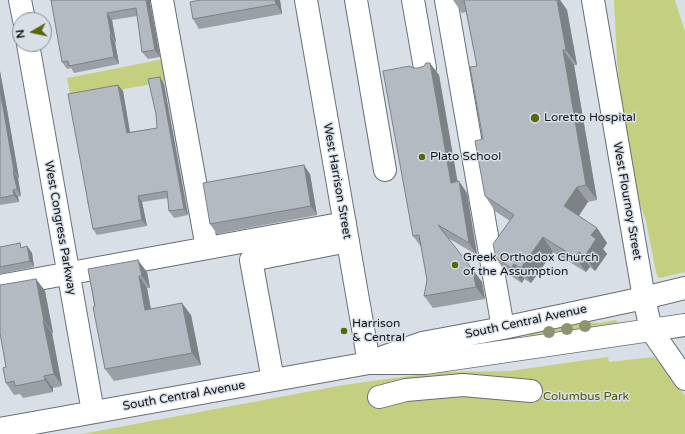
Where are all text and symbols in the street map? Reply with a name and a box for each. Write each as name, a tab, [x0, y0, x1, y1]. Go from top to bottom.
north arrow	[12, 12, 52, 52]
text: N	[14, 28, 28, 39]
place label: Loretto Hospital	[544, 111, 636, 125]
marker: Loretto Hospital	[529, 112, 541, 124]
street label: West Harrison Street	[320, 122, 354, 240]
street label: West Flournoy Street	[610, 141, 644, 261]
place label: Plato School	[430, 150, 501, 164]
marker: Plato School	[417, 152, 427, 162]
street label: West Congress Parkway	[41, 160, 79, 296]
place label: Greek Orthodox Church of the Assumption	[463, 251, 599, 279]
marker: Greek Orthodox Church of the Assumption	[450, 260, 460, 270]
street label: South Central Avenue	[464, 302, 588, 342]
place label: Harrison & Central	[352, 317, 405, 345]
marker: Harrison & Central	[339, 326, 349, 336]
street label: South Central Avenue	[122, 378, 246, 414]
park label: Columbus Park	[543, 390, 629, 404]

